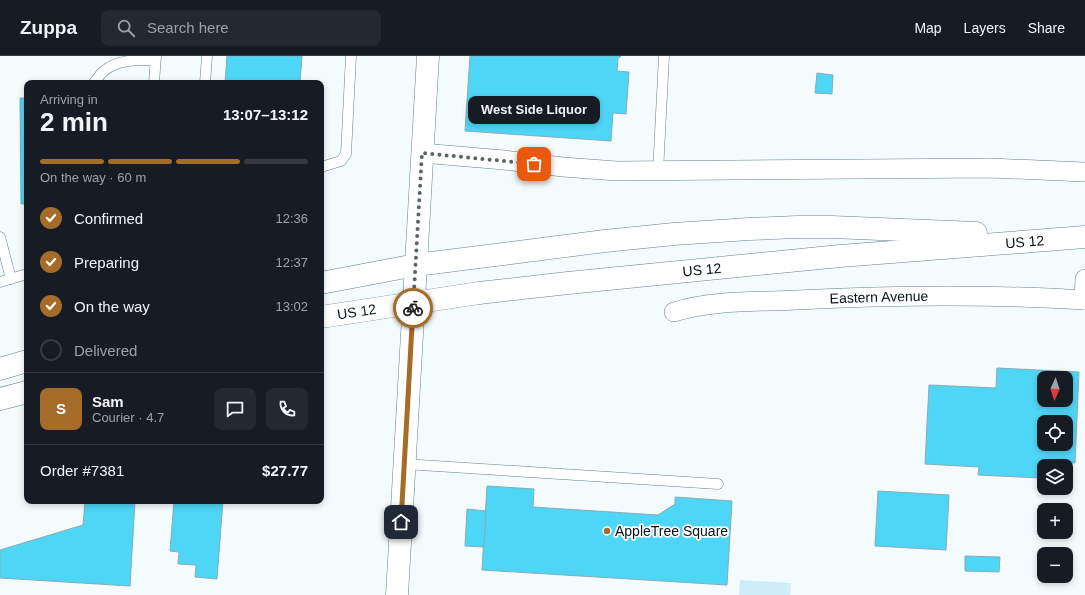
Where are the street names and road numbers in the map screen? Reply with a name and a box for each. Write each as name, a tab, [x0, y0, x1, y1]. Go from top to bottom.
street label: US 12	[1005, 232, 1045, 251]
street label: US 12	[682, 260, 722, 280]
street label: Eastern Avenue	[829, 288, 929, 306]
street label: US 12	[336, 301, 377, 322]

